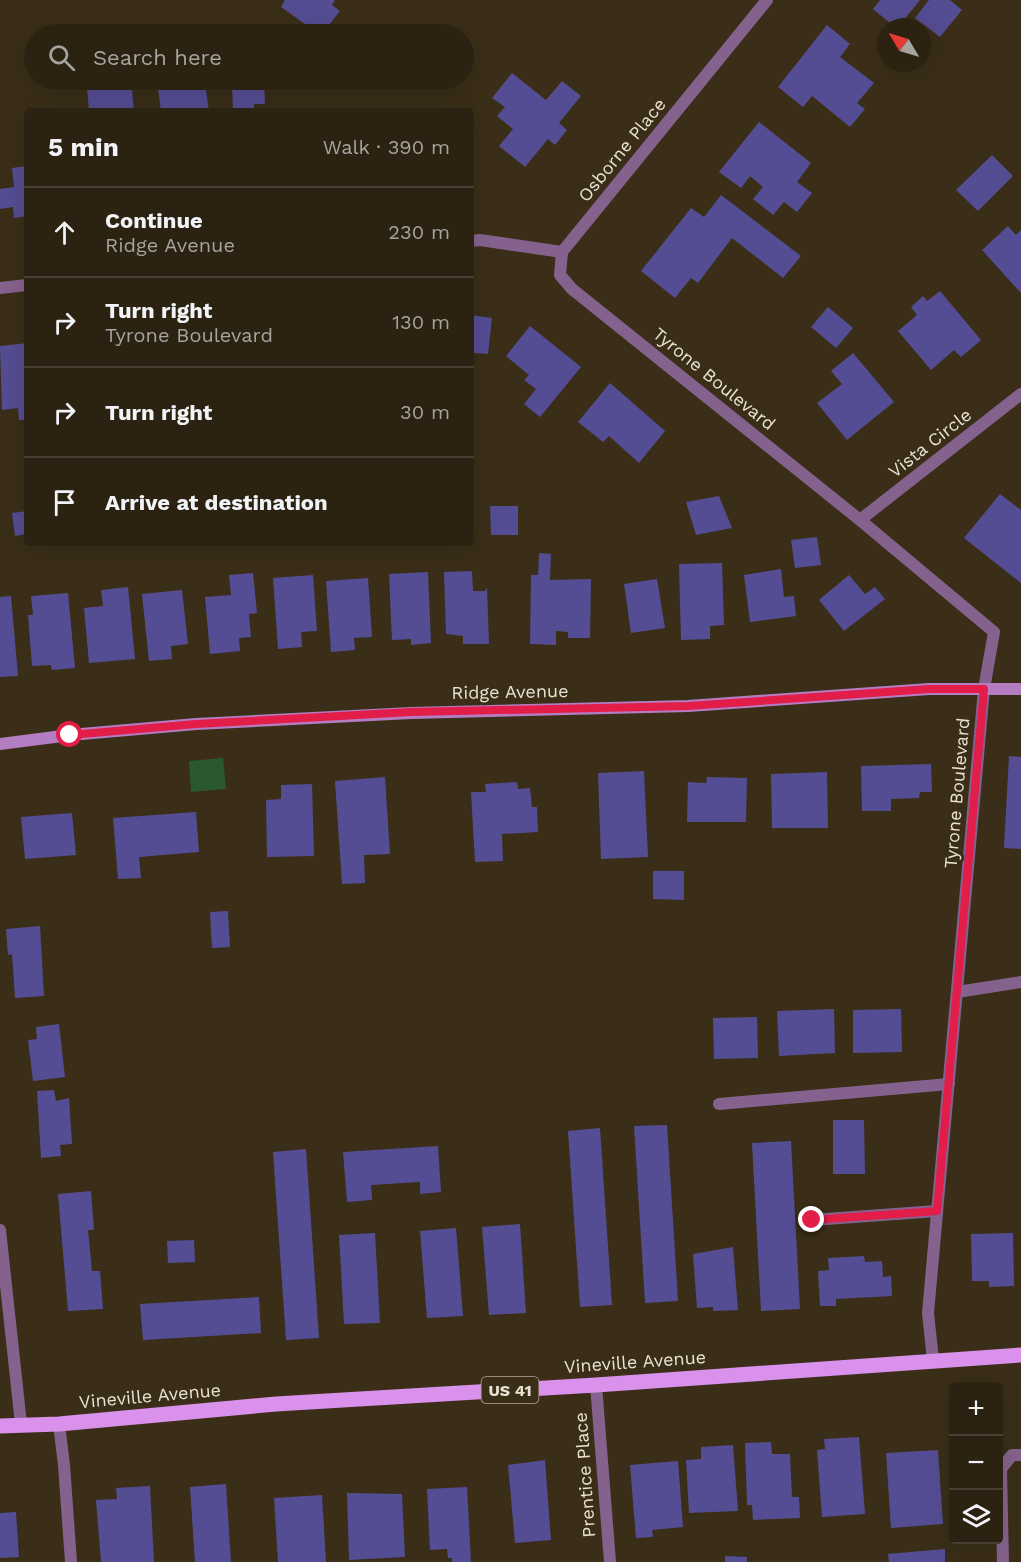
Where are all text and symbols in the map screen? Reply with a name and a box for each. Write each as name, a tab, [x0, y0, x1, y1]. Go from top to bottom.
north arrow	[877, 18, 931, 72]
search box	[24, 24, 474, 90]
icon: search	[45, 41, 78, 74]
text: Search here	[93, 45, 222, 70]
street label: Osborne Place	[573, 94, 670, 206]
text: 5 min	[48, 132, 119, 162]
text: Walk · 390 m	[323, 135, 450, 159]
text: Continue	[105, 208, 203, 233]
icon: ahead	[48, 216, 81, 249]
text: 230 m	[388, 220, 450, 244]
text: Ridge Avenue	[105, 233, 235, 257]
text: Turn right	[105, 298, 212, 323]
icon: right	[48, 306, 81, 339]
text: 130 m	[392, 310, 450, 334]
text: Tyrone Boulevard	[105, 323, 273, 347]
street label: Tyrone Boulevard	[649, 323, 780, 434]
icon: right	[48, 396, 81, 429]
text: Turn right	[105, 400, 212, 425]
text: 30 m	[400, 400, 450, 424]
street label: Vista Circle	[884, 404, 975, 482]
icon: arrive	[48, 486, 81, 519]
text: Arrive at destination	[105, 490, 328, 515]
street label: Ridge Avenue	[451, 680, 569, 703]
street label: Tyrone Boulevard	[939, 717, 974, 869]
route start	[56, 721, 82, 747]
route end	[798, 1206, 824, 1232]
street label: Vineville Avenue	[563, 1346, 707, 1377]
road number: US 41	[482, 1377, 538, 1403]
street label: Vineville Avenue	[78, 1379, 222, 1412]
map controls	[949, 1382, 1003, 1544]
button: +	[949, 1382, 1003, 1436]
street label: Prentice Place	[570, 1412, 599, 1538]
button: −	[949, 1436, 1003, 1490]
button: layers	[949, 1490, 1003, 1544]

